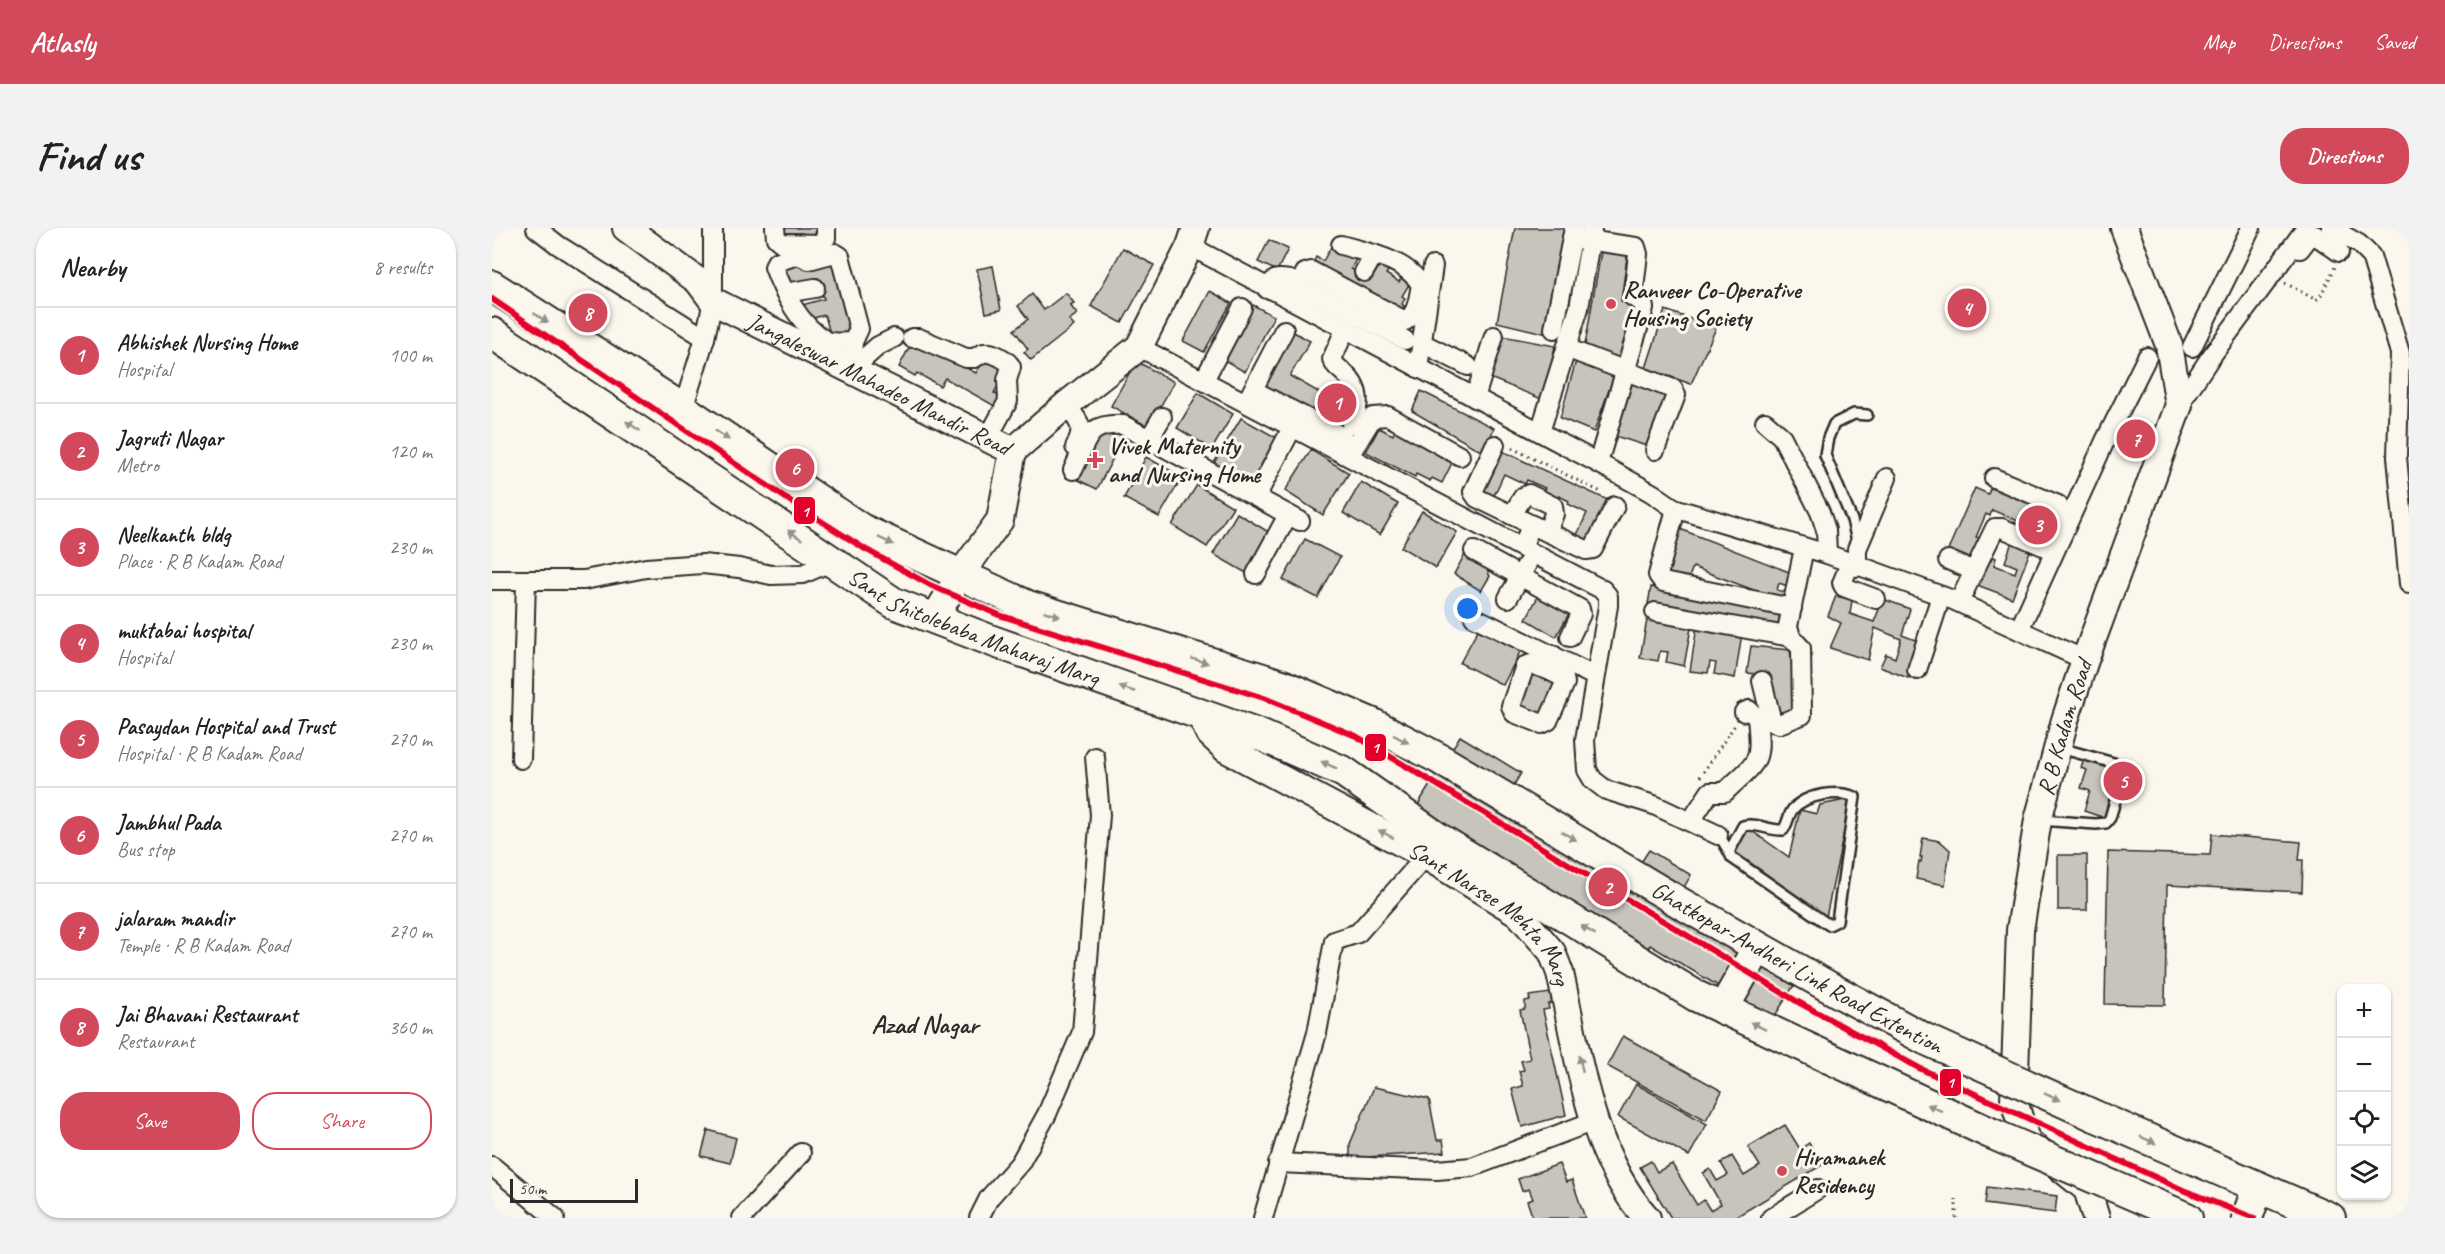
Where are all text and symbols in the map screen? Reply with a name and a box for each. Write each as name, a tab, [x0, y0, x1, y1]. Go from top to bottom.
text: Atlasly	[30, 25, 95, 60]
text: Map	[2203, 29, 2235, 55]
text: Directions	[2268, 29, 2341, 55]
text: Saved	[2374, 29, 2415, 55]
button: Directions	[2280, 128, 2409, 184]
text: Find us	[36, 130, 141, 183]
text: Nearby	[60, 251, 125, 284]
text: 8 results	[373, 255, 432, 280]
place label: Ranveer Co-Operative Housing Society	[1623, 275, 1802, 333]
pin: 4	[1948, 286, 1986, 331]
pin: 8	[568, 290, 608, 335]
marker: Ranveer Co-Operative Housing Society	[1604, 297, 1618, 311]
street label: Jangaleswar Mahadeo Mandir Road	[742, 305, 1019, 464]
one-way arrow	[533, 312, 549, 323]
text: Abhishek Nursing Home	[117, 329, 297, 357]
text: 1	[75, 343, 84, 368]
text: 100 m	[389, 343, 432, 368]
text: Hospital	[117, 357, 172, 382]
pin: 1	[1318, 380, 1356, 426]
pin: 7	[2116, 416, 2156, 462]
one-way arrow	[625, 421, 641, 432]
text: Jagruti Nagar	[117, 425, 223, 453]
one-way arrow	[714, 429, 730, 441]
place label: Vivek Maternity and Nursing Home	[1108, 431, 1262, 489]
text: 2	[75, 439, 84, 464]
text: 120 m	[389, 439, 432, 464]
pin: 6	[776, 446, 814, 490]
marker: Vivek Maternity and Nursing Home	[1086, 451, 1104, 469]
text: Metro	[117, 453, 159, 478]
line badge: 1	[793, 496, 816, 525]
text: 1	[801, 502, 810, 522]
pin: 3	[2018, 502, 2058, 548]
text: Neelkanth bldg	[117, 521, 230, 549]
one-way arrow	[787, 529, 803, 541]
text: 3	[75, 535, 84, 560]
text: 230 m	[389, 535, 432, 560]
one-way arrow	[878, 536, 895, 545]
text: Place · R B Kadam Road	[117, 549, 282, 574]
street label: Sant Shitolebaba Maharaj Marg	[842, 561, 1105, 693]
your location	[1453, 594, 1482, 623]
one-way arrow	[1043, 610, 1061, 619]
text: muktabai hospital	[117, 617, 250, 645]
text: 4	[75, 631, 84, 656]
text: 230 m	[389, 631, 432, 656]
text: Hospital	[117, 645, 172, 670]
street label: R B Kadam Road	[2030, 653, 2100, 799]
one-way arrow	[1191, 657, 1209, 666]
one-way arrow	[1118, 684, 1136, 694]
text: Pasaydan Hospital and Trust	[117, 713, 335, 741]
text: 5	[75, 727, 84, 752]
text: 270 m	[389, 727, 432, 752]
line badge: 1	[1364, 733, 1387, 762]
one-way arrow	[1392, 733, 1410, 743]
text: 1	[1371, 738, 1380, 758]
text: Hospital · R B Kadam Road	[117, 741, 302, 766]
pin: 5	[2104, 758, 2142, 804]
one-way arrow	[1320, 760, 1338, 770]
text: Jambhul Pada	[117, 809, 221, 837]
text: 6	[75, 823, 84, 848]
text: 270 m	[389, 823, 432, 848]
one-way arrow	[1377, 829, 1394, 839]
one-way arrow	[1561, 831, 1577, 842]
street label: Sant Narsee Mehta Marg	[1403, 834, 1578, 990]
text: Bus stop	[117, 837, 175, 862]
pin: 2	[1588, 864, 1628, 910]
street label: Ghatkopar-Andheri Link Road Extention	[1646, 874, 1949, 1061]
text: jalaram mandir	[117, 905, 234, 933]
text: 7	[75, 919, 84, 944]
text: 270 m	[389, 919, 432, 944]
one-way arrow	[1580, 925, 1596, 936]
text: Temple · R B Kadam Road	[117, 933, 289, 958]
map controls	[2337, 984, 2391, 1200]
button: +	[2337, 984, 2391, 1038]
text: Jai Bhavani Restaurant	[117, 1001, 298, 1029]
district label: Azad Nagar	[872, 1008, 981, 1041]
text: 8	[75, 1015, 84, 1040]
text: 360 m	[389, 1015, 432, 1040]
one-way arrow	[1750, 1021, 1767, 1030]
text: Restaurant	[117, 1029, 194, 1054]
button: −	[2337, 1038, 2391, 1092]
one-way arrow	[1575, 1055, 1585, 1073]
line badge: 1	[1939, 1068, 1962, 1097]
text: 1	[1946, 1073, 1955, 1093]
button: Save	[60, 1092, 240, 1150]
button: Share	[252, 1092, 432, 1150]
one-way arrow	[2044, 1092, 2061, 1101]
button: locate	[2337, 1092, 2391, 1146]
one-way arrow	[1925, 1103, 1943, 1113]
one-way arrow	[2139, 1135, 2157, 1145]
place label: Hiramanek Residency	[1794, 1142, 1886, 1200]
button: layers	[2337, 1146, 2391, 1200]
marker: Hiramanek Residency	[1775, 1164, 1789, 1178]
scale bar	[510, 1176, 638, 1204]
text: 50 m	[519, 1179, 546, 1199]

